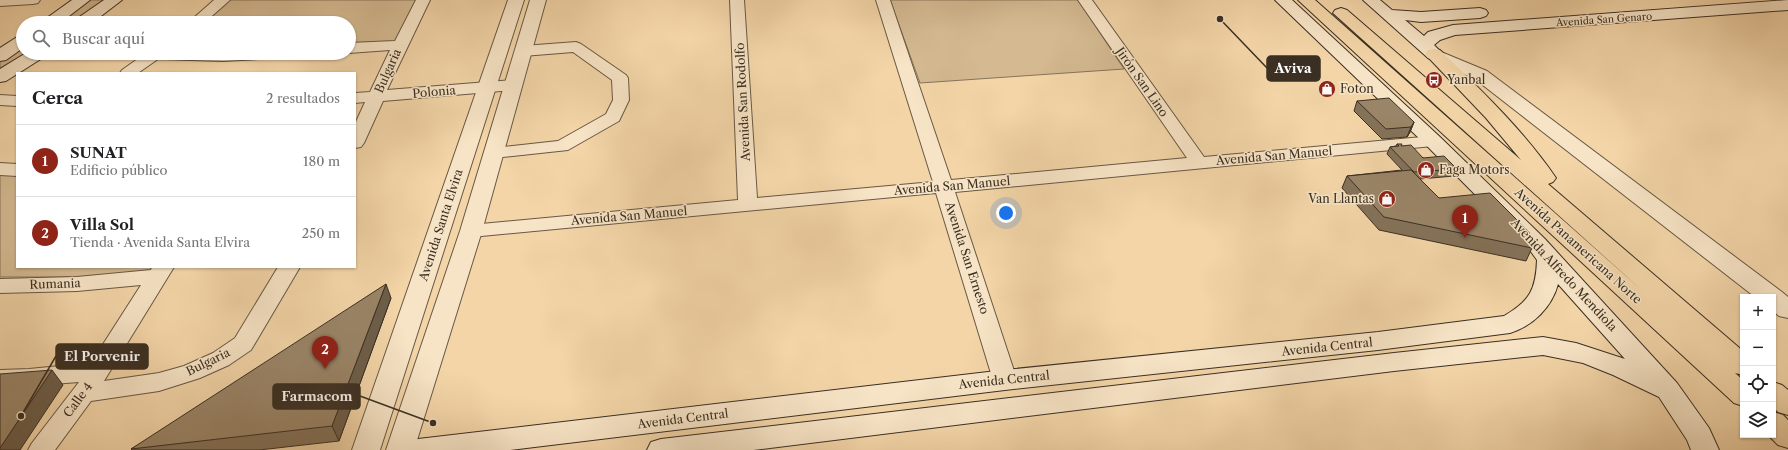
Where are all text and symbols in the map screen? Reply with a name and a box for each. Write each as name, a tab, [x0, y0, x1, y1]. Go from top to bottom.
street label: Avenida San Genaro	[1555, 10, 1653, 29]
search box	[16, 16, 356, 60]
icon: search	[30, 27, 52, 49]
text: Buscar aquí	[62, 29, 145, 48]
street label: Avenida San Rodolfo	[732, 42, 753, 163]
street label: Jirón San Lino	[1112, 42, 1172, 119]
street label: Bulgaria	[371, 46, 404, 95]
callout: Aviva	[1267, 56, 1320, 81]
text: Aviva	[1274, 60, 1312, 76]
bus stop icon: Yanbal	[1424, 70, 1444, 90]
place label: Yanbal	[1446, 72, 1486, 87]
shop icon: Foton	[1317, 79, 1337, 99]
place label: Foton	[1340, 81, 1374, 96]
street label: Polonia	[412, 82, 457, 101]
text: Cerca	[32, 88, 83, 108]
text: 2 resultados	[266, 90, 340, 106]
text: SUNAT	[70, 143, 127, 162]
street label: Avenida San Manuel	[1214, 143, 1333, 168]
text: 1	[42, 153, 48, 169]
text: 180 m	[303, 153, 340, 169]
shop icon: Faga Motors	[1416, 160, 1436, 180]
text: Edificio público	[70, 162, 168, 178]
place label: Faga Motors	[1439, 162, 1509, 177]
street label: Avenida Santa Elvira	[415, 166, 466, 284]
street label: Avenida San Manuel	[892, 173, 1011, 198]
street label: Avenida Panamericana Norte	[1511, 184, 1645, 307]
shop icon: Van Llantas	[1377, 189, 1397, 209]
place label: Van Llantas	[1307, 191, 1374, 206]
street label: Avenida San Ernesto	[942, 199, 993, 316]
street label: Avenida San Manuel	[569, 203, 688, 228]
your location	[996, 203, 1016, 223]
pin: 1	[1452, 205, 1478, 238]
street label: Avenida Alfredo Mendiola	[1507, 214, 1621, 335]
text: Villa Sol	[70, 215, 134, 234]
text: 2	[41, 225, 49, 241]
text: 250 m	[302, 225, 340, 241]
text: Tienda · Avenida Santa Elvira	[70, 234, 250, 250]
street label: Rumania	[29, 275, 81, 292]
map controls	[1740, 294, 1776, 438]
button: +	[1740, 294, 1776, 330]
button: −	[1740, 330, 1776, 366]
street label: Avenida Central	[1280, 334, 1374, 359]
pin: 2	[312, 336, 338, 369]
callout: El Porvenir	[56, 344, 148, 369]
street label: Bulgaria	[183, 344, 233, 379]
text: El Porvenir	[64, 348, 141, 364]
button: locate	[1740, 366, 1776, 402]
street label: Avenida Central	[957, 367, 1051, 392]
street label: Calle 4	[60, 379, 95, 420]
callout: Farmacom	[273, 384, 360, 409]
text: Farmacom	[281, 388, 353, 404]
button: layers	[1740, 402, 1776, 438]
street label: Avenida Central	[636, 405, 730, 432]

